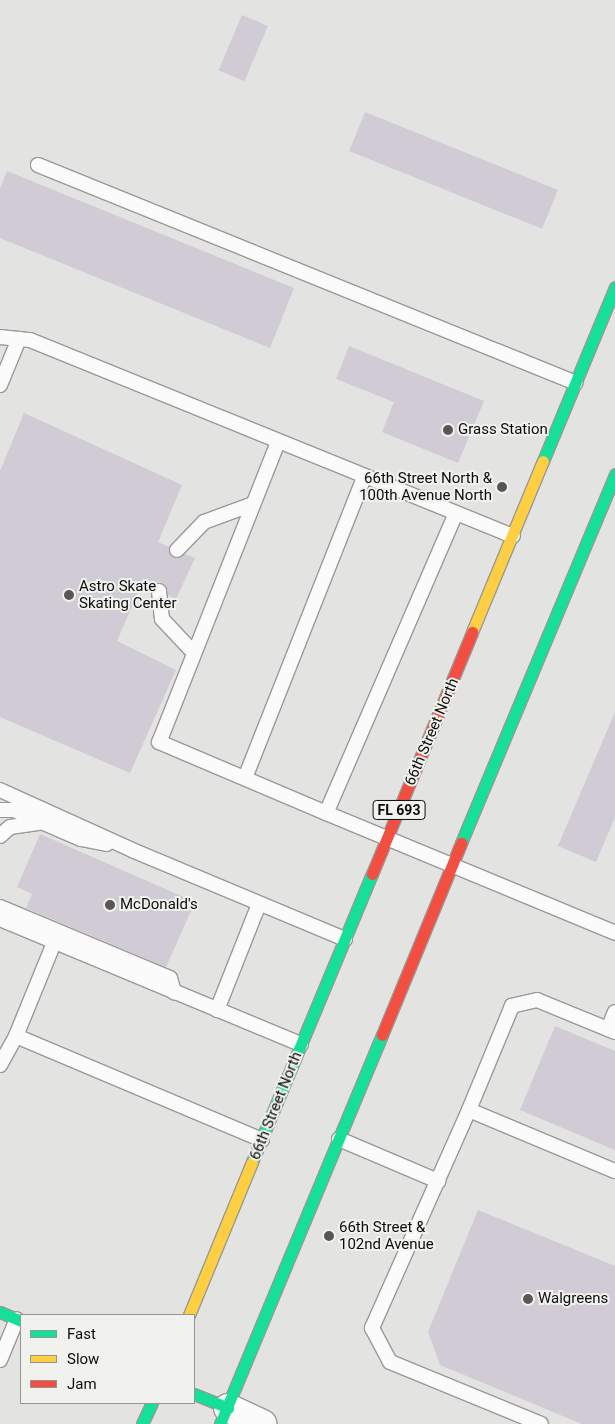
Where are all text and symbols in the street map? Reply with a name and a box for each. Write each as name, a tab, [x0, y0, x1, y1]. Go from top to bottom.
place label: Grass Station	[458, 421, 548, 439]
marker: Grass Station	[442, 424, 454, 436]
place label: 66th Street North & 100th Avenue North	[359, 469, 492, 504]
marker: 66th Street North & 100th Avenue North	[496, 481, 508, 493]
place label: Astro Skate Skating Center	[79, 577, 177, 612]
marker: Astro Skate Skating Center	[63, 589, 75, 601]
street label: 66th Street North	[401, 676, 463, 788]
road number: FL 693	[372, 798, 426, 822]
place label: McDonald's	[120, 896, 198, 914]
marker: McDonald's	[104, 899, 116, 911]
street label: 66th Street North	[246, 1049, 306, 1163]
place label: 66th Street & 102nd Avenue	[339, 1218, 434, 1253]
marker: 66th Street & 102nd Avenue	[323, 1230, 335, 1242]
place label: Walgreens	[538, 1290, 608, 1308]
marker: Walgreens	[522, 1293, 534, 1305]
legend	[20, 1314, 195, 1404]
text: Fast	[67, 1325, 96, 1343]
text: Slow	[67, 1350, 99, 1368]
text: Jam	[67, 1375, 97, 1393]

